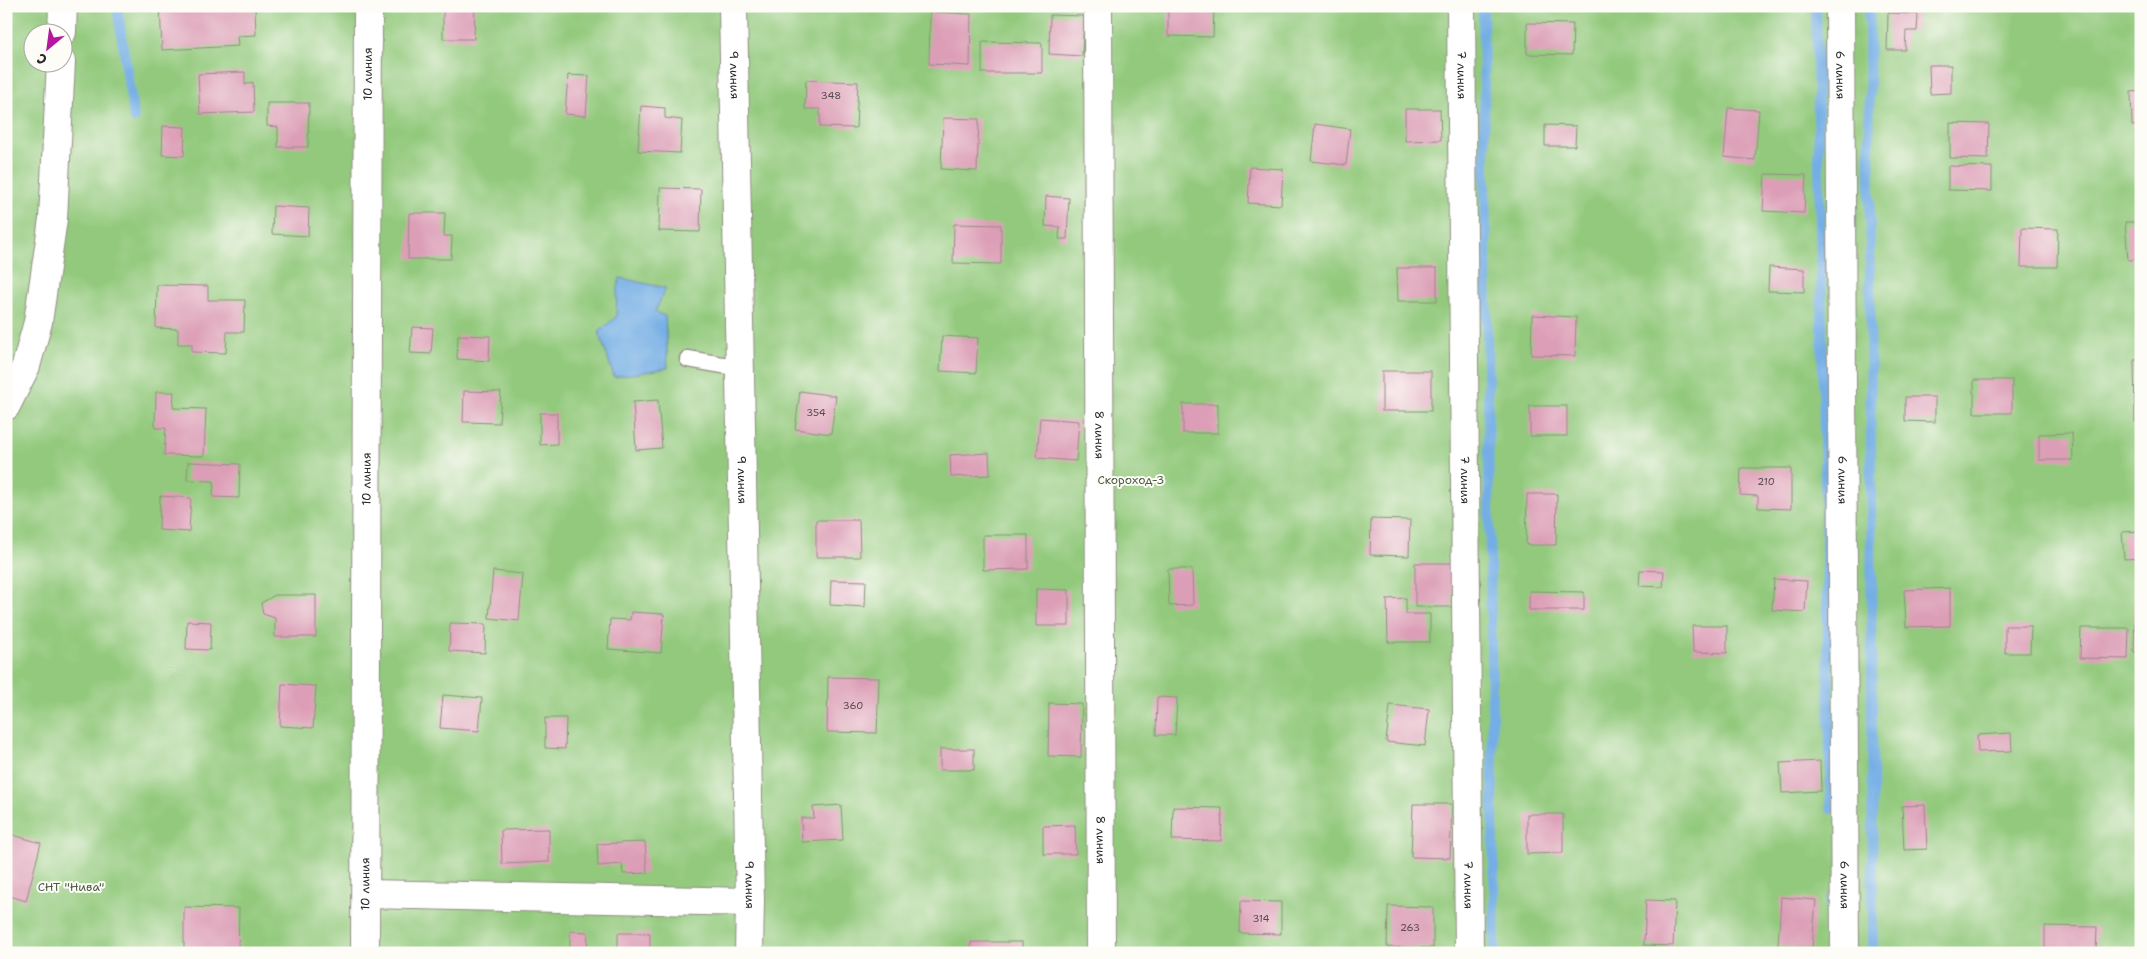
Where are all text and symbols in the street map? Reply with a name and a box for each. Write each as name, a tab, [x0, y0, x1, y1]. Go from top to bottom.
north arrow	[22, 22, 72, 72]
street label: 10 линия	[360, 47, 376, 101]
text: С	[34, 49, 50, 69]
street label: 9 линия	[726, 51, 743, 99]
street label: 7 линия	[1453, 51, 1470, 99]
street label: 6 линия	[1832, 51, 1848, 99]
house number: 348	[821, 89, 841, 102]
house number: 354	[806, 406, 826, 419]
street label: 8 линия	[1091, 411, 1107, 459]
street label: 10 линия	[358, 452, 375, 506]
street label: 9 линия	[734, 456, 750, 504]
street label: 7 линия	[1457, 456, 1473, 504]
street label: 6 линия	[1834, 456, 1851, 504]
park label: Скороход-3	[1098, 472, 1164, 488]
house number: 210	[1757, 475, 1775, 488]
house number: 360	[843, 699, 863, 712]
street label: 8 линия	[1093, 816, 1109, 864]
street label: 10 линия	[357, 857, 373, 911]
street label: 9 линия	[741, 860, 758, 909]
street label: 7 линия	[1460, 861, 1477, 909]
street label: 6 линия	[1837, 861, 1853, 909]
park label: СНТ "Нива"	[38, 879, 104, 895]
house number: 314	[1252, 912, 1270, 925]
house number: 263	[1400, 921, 1420, 934]

